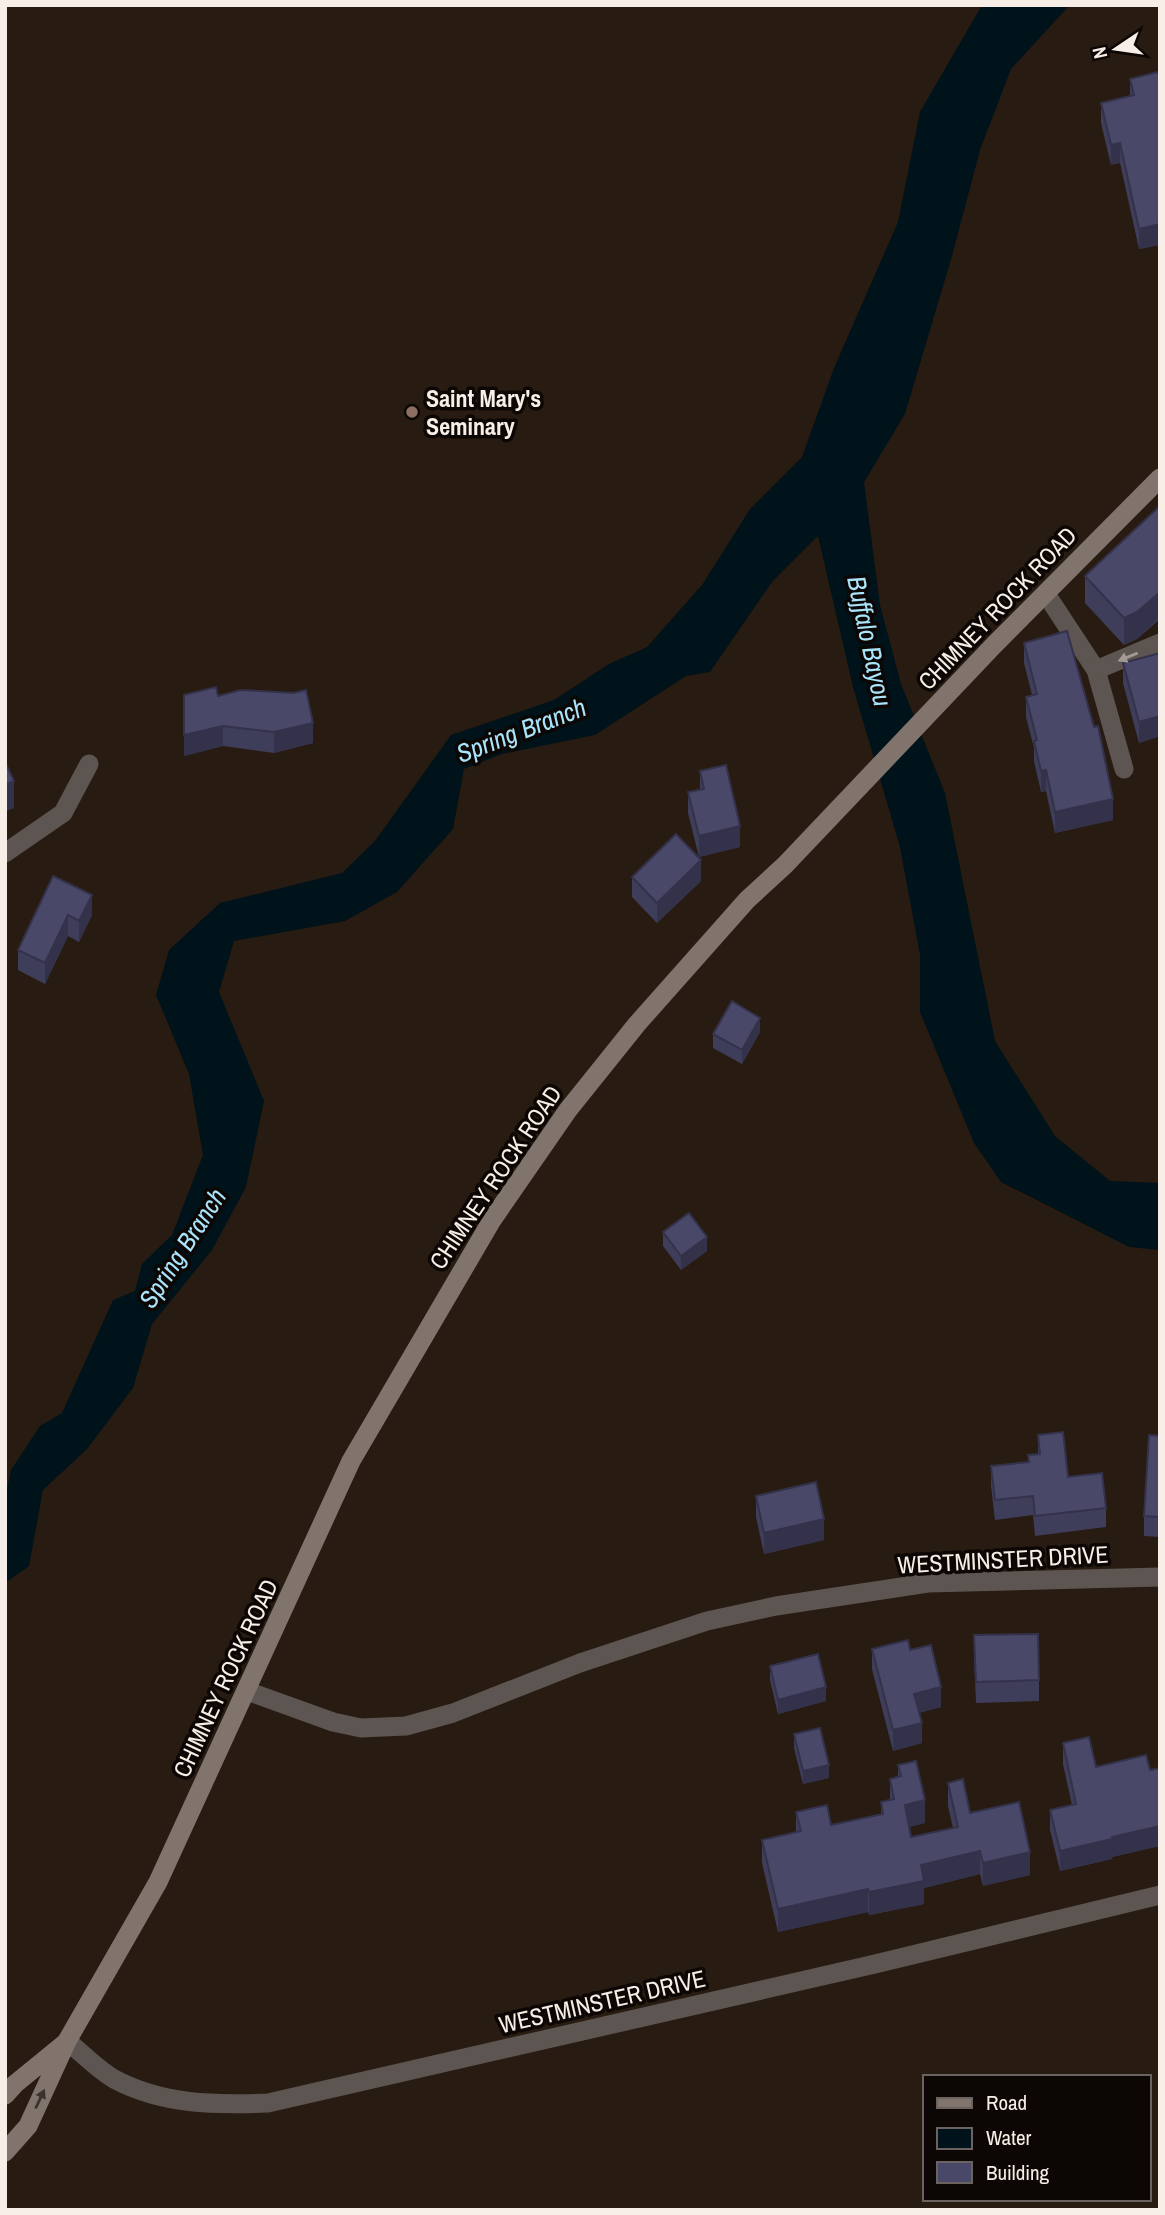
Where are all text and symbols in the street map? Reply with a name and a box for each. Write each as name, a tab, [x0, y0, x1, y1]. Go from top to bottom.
north arrow	[1081, 14, 1151, 84]
text: N	[1086, 44, 1113, 61]
place label: Saint Mary's Seminary	[426, 382, 541, 442]
marker: Saint Mary's Seminary	[404, 404, 420, 420]
street label: CHIMNEY ROCK ROAD	[911, 520, 1083, 696]
water label: Buffalo Bayou	[839, 573, 901, 709]
one-way arrow	[1118, 652, 1139, 663]
water label: Spring Branch	[451, 689, 591, 771]
street label: CHIMNEY ROCK ROAD	[422, 1079, 568, 1275]
water label: Spring Branch	[130, 1181, 234, 1315]
street label: WESTMINSTER DRIVE	[897, 1537, 1109, 1581]
street label: CHIMNEY ROCK ROAD	[165, 1574, 285, 1782]
street label: WESTMINSTER DRIVE	[496, 1962, 708, 2040]
legend	[923, 2075, 1151, 2201]
text: Road	[986, 2088, 1027, 2117]
one-way arrow	[34, 2089, 46, 2109]
text: Water	[986, 2123, 1032, 2152]
text: Building	[986, 2158, 1050, 2187]

